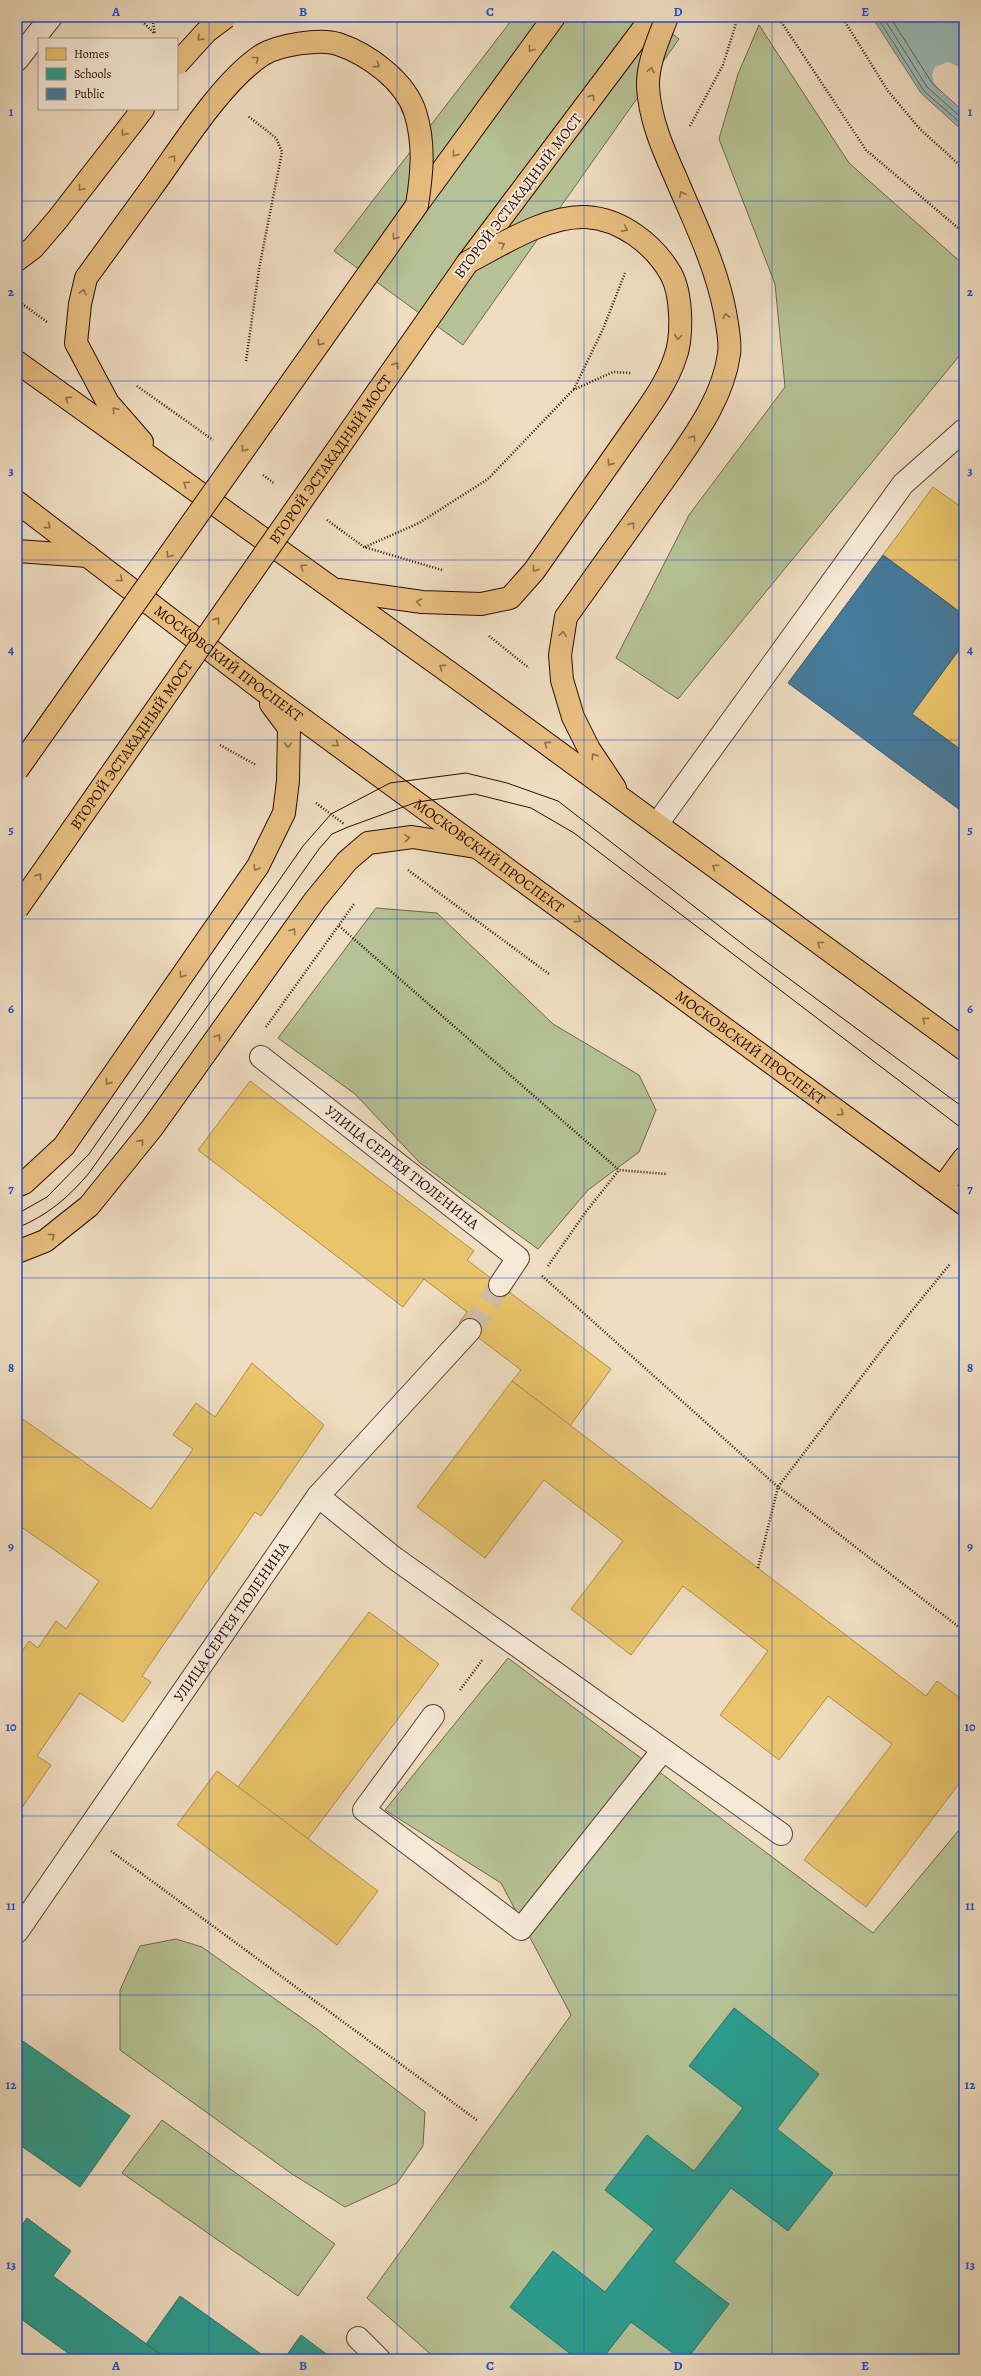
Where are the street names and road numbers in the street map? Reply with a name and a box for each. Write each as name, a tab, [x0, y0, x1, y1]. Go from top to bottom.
street label: ВТОРОЙ ЭСТАКАДНЫЙ МОСТ	[449, 109, 587, 283]
street label: ВТОРОЙ ЭСТАКАДНЫЙ МОСТ	[264, 370, 397, 548]
street label: МОСКОВСКИЙ ПРОСПЕКТ	[150, 601, 308, 727]
street label: ВТОРОЙ ЭСТАКАДНЫЙ МОСТ	[65, 656, 198, 834]
street label: МОСКОВСКИЙ ПРОСПЕКТ	[410, 794, 569, 918]
street label: МОСКОВСКИЙ ПРОСПЕКТ	[671, 986, 830, 1110]
street label: УЛИЦА СЕРГЕЯ ТЮЛЕНИНА	[321, 1101, 483, 1234]
street label: УЛИЦА СЕРГЕЯ ТЮЛЕНИНА	[169, 1538, 294, 1706]

